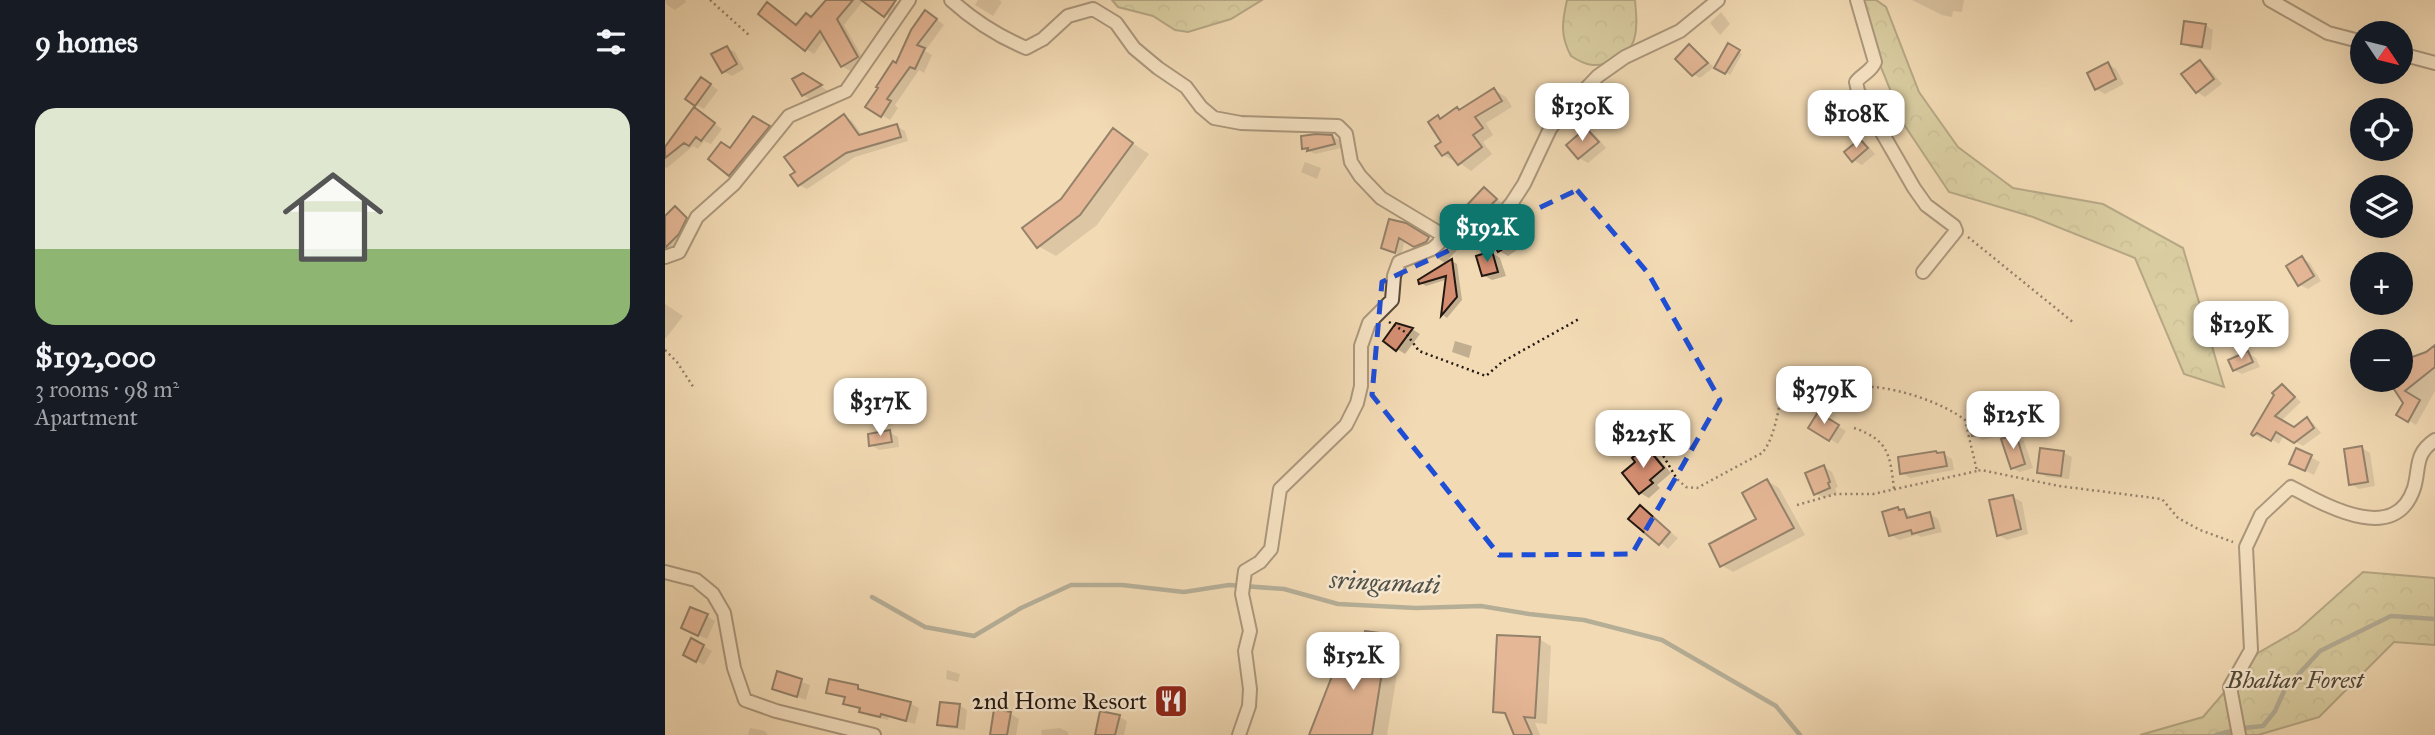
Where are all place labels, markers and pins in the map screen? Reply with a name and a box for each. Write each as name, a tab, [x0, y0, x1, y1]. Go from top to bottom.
pin: $130K	[1533, 83, 1631, 143]
pin: $108K	[1807, 90, 1905, 150]
pin: $192K	[1438, 204, 1536, 264]
pin: $129K	[2192, 302, 2290, 361]
pin: $379K	[1775, 366, 1873, 426]
pin: $317K	[831, 378, 929, 438]
pin: $125K	[1964, 392, 2062, 451]
pin: $225K	[1594, 410, 1692, 470]
pin: $152K	[1304, 632, 1402, 692]
restaurant icon: 2nd Home Resort	[1152, 682, 1190, 720]
place label: 2nd Home Resort	[972, 686, 1148, 716]

